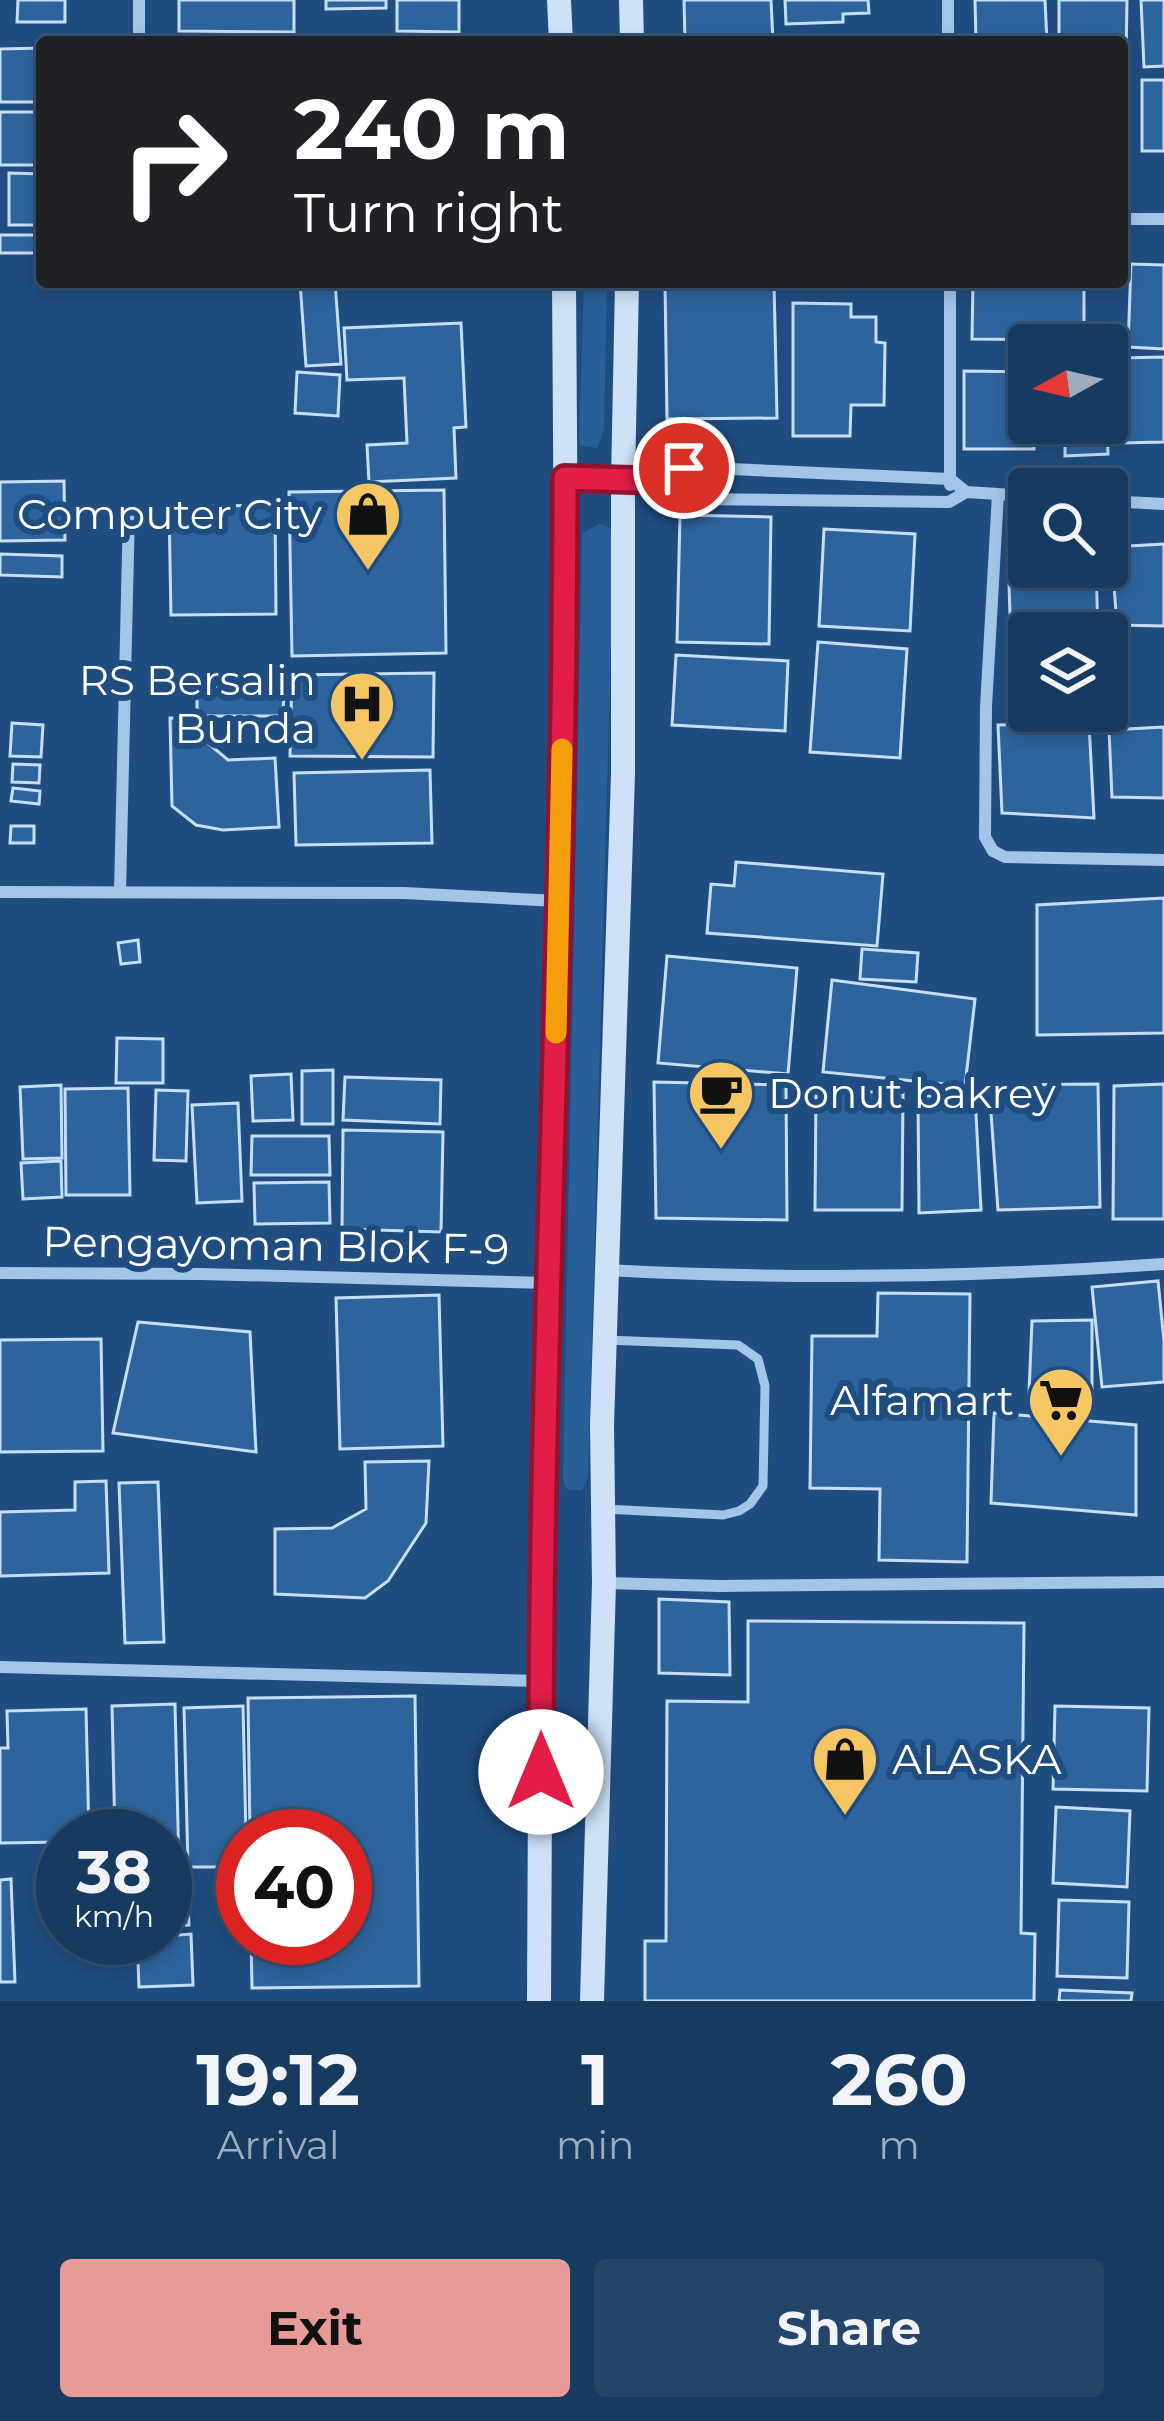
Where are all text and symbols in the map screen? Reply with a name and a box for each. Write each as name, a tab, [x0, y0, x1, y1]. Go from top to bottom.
text: 240 m	[294, 78, 570, 180]
icon: right	[96, 84, 252, 240]
text: Turn right	[294, 180, 564, 246]
north arrow	[1008, 324, 1128, 444]
map controls	[1008, 324, 1128, 732]
pin	[633, 417, 735, 519]
icon: arrive	[651, 435, 717, 501]
button: search	[1008, 468, 1128, 588]
shop icon: Computer City	[333, 479, 403, 573]
place label: Computer City	[17, 488, 322, 540]
button: layers	[1008, 612, 1128, 732]
place label: RS Bersalin Bunda	[79, 654, 316, 754]
hospital icon: RS Bersalin Bunda	[327, 669, 397, 763]
cafe icon: Donut bakrey	[686, 1058, 756, 1152]
place label: Donut bakrey	[768, 1067, 1056, 1119]
street label: Pengayoman Blok F-9	[42, 1215, 510, 1275]
supermarket icon: Alfamart	[1026, 1365, 1096, 1459]
place label: Alfamart	[830, 1374, 1014, 1426]
position arrow	[478, 1709, 604, 1835]
shop icon: ALASKA	[810, 1724, 880, 1818]
place label: ALASKA	[892, 1733, 1063, 1785]
speed limit sign: 40	[216, 1809, 372, 1965]
text: 38	[76, 1835, 152, 1908]
text: km/h	[74, 1898, 154, 1935]
text: 19:12	[196, 2035, 360, 2123]
text: 1	[581, 2035, 609, 2123]
text: 260	[831, 2035, 968, 2123]
text: Arrival	[217, 2121, 340, 2169]
text: min	[556, 2121, 634, 2169]
text: m	[878, 2121, 920, 2169]
button: Exit	[60, 2259, 570, 2397]
button: Share	[594, 2259, 1104, 2397]

